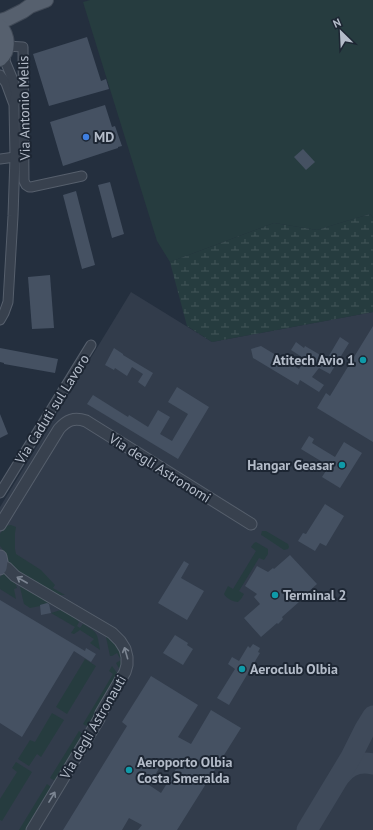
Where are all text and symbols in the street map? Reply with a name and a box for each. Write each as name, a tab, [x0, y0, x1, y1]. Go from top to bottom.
north arrow	[321, 12, 361, 52]
text: N	[331, 15, 343, 31]
street label: Via Antonio Melis	[14, 56, 34, 161]
place label: MD	[94, 128, 114, 146]
marker: MD	[81, 132, 91, 142]
street label: Via Caduti sul Lavoro	[10, 351, 93, 468]
place label: Atitech Avio 1	[273, 351, 355, 369]
marker: Atitech Avio 1	[358, 355, 368, 365]
street label: Via degli Astronomi	[105, 429, 214, 507]
place label: Hangar Geasar	[247, 456, 334, 474]
marker: Hangar Geasar	[337, 460, 347, 470]
one-way arrow	[16, 575, 28, 583]
place label: Terminal 2	[283, 586, 346, 604]
marker: Terminal 2	[270, 590, 280, 600]
one-way arrow	[122, 647, 129, 660]
place label: Aeroclub Olbia	[250, 660, 338, 678]
marker: Aeroclub Olbia	[237, 664, 247, 674]
street label: Via degli Astronauti	[55, 672, 130, 783]
place label: Aeroporto Olbia Costa Smeralda	[137, 753, 233, 787]
marker: Aeroporto Olbia Costa Smeralda	[124, 765, 134, 775]
one-way arrow	[49, 791, 57, 803]

